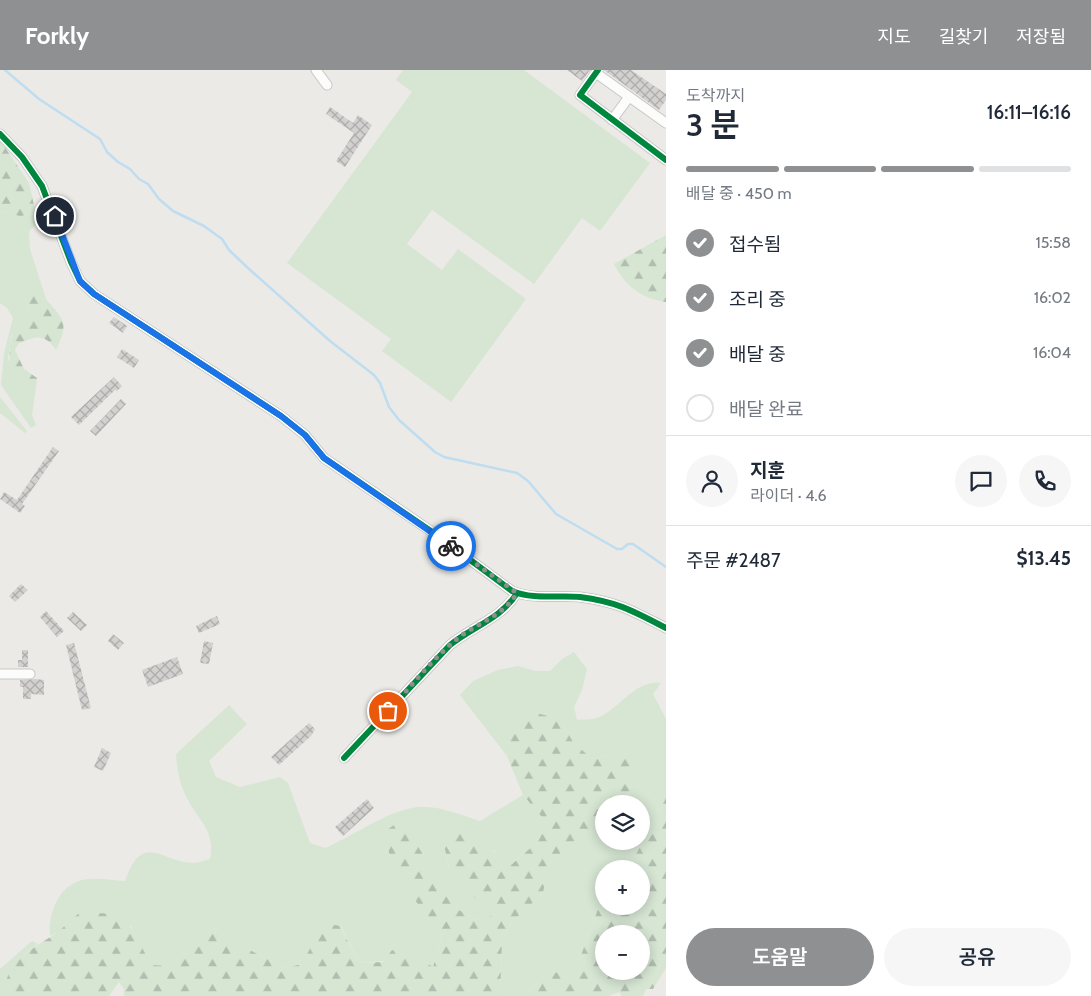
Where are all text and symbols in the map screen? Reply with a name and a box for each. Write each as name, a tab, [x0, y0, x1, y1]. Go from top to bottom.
text: Forkly	[25, 21, 89, 50]
text: 지도	[878, 26, 911, 48]
text: 길찾기	[939, 26, 988, 48]
text: 저장됨	[1016, 26, 1066, 48]
text: 도착까지	[686, 86, 745, 105]
text: 16:11–16:16	[987, 101, 1071, 124]
text: 3 분	[686, 105, 740, 144]
text: 배달 중 · 450 m	[686, 184, 791, 203]
pin	[34, 195, 76, 237]
icon: home	[41, 202, 69, 230]
icon: check	[686, 229, 714, 257]
text: 접수됨	[729, 233, 781, 256]
text: 15:58	[1035, 233, 1071, 252]
icon: check	[686, 284, 714, 312]
text: 조리 중	[729, 288, 786, 311]
text: 16:02	[1034, 288, 1071, 307]
icon: check	[686, 339, 714, 367]
text: 배달 중	[729, 343, 786, 366]
text: 16:04	[1033, 343, 1071, 362]
text: 배달 완료	[729, 398, 803, 421]
button: person	[686, 455, 738, 507]
button: chat	[955, 455, 1007, 507]
button: phone	[1019, 455, 1071, 507]
text: 지훈	[750, 459, 785, 482]
text: 라이더 · 4.6	[750, 486, 827, 505]
courier	[426, 521, 476, 571]
icon: bike	[437, 532, 465, 560]
text: $13.45	[1017, 547, 1071, 570]
text: 주문 #2487	[686, 549, 781, 572]
pin	[367, 690, 409, 732]
icon: bag	[374, 697, 402, 725]
map controls	[595, 795, 650, 980]
button: layers	[595, 795, 650, 850]
button: +	[595, 860, 650, 915]
button: −	[595, 925, 650, 980]
button: 도움말	[686, 928, 874, 986]
button: 공유	[884, 928, 1071, 986]

